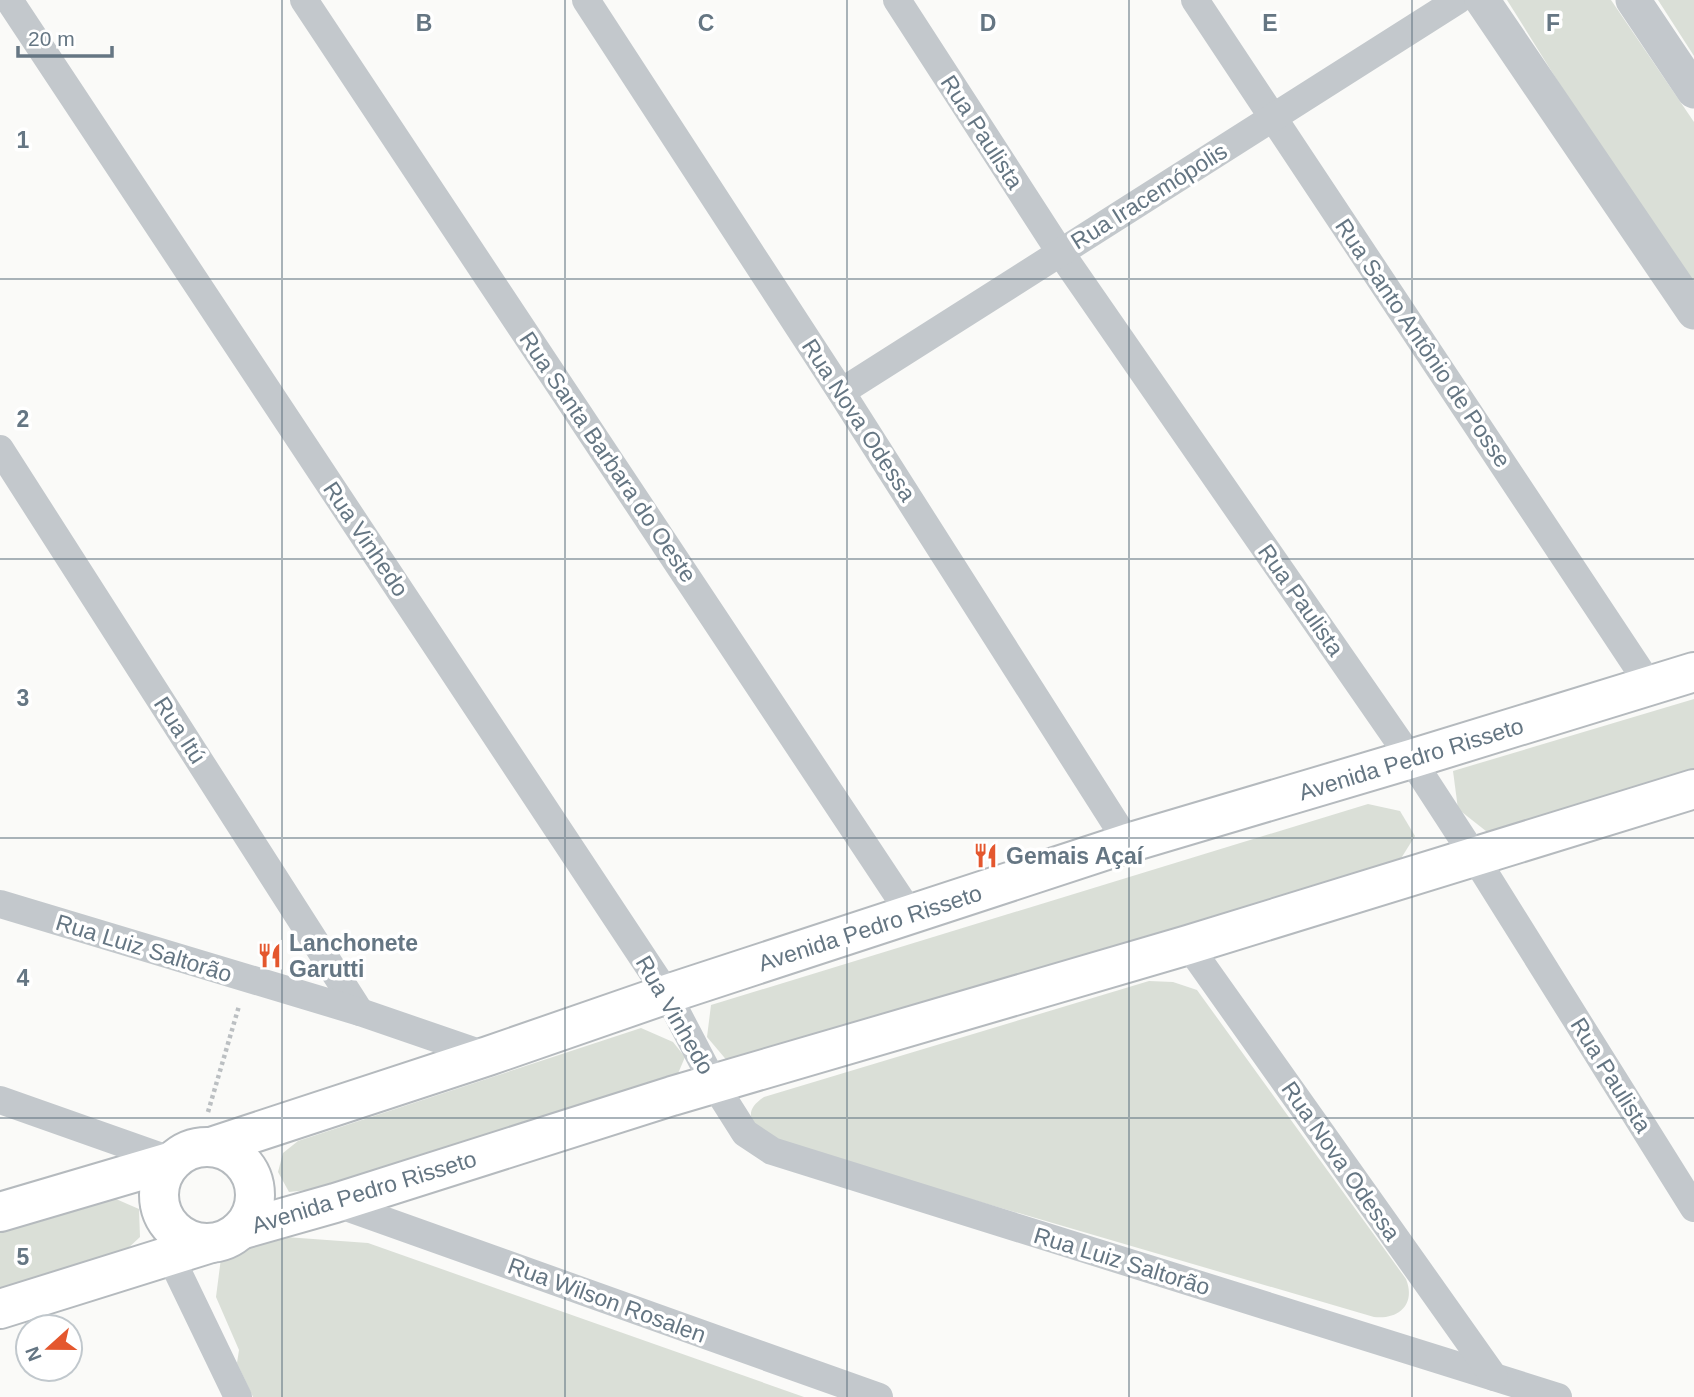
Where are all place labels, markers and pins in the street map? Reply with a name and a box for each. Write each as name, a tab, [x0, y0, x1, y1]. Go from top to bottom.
restaurant icon: Gemais Açaí	[972, 842, 1000, 870]
place label: Gemais Açaí	[1006, 843, 1145, 869]
place label: Lanchonete Garutti	[289, 930, 418, 982]
restaurant icon: Lanchonete Garutti	[255, 942, 283, 970]

